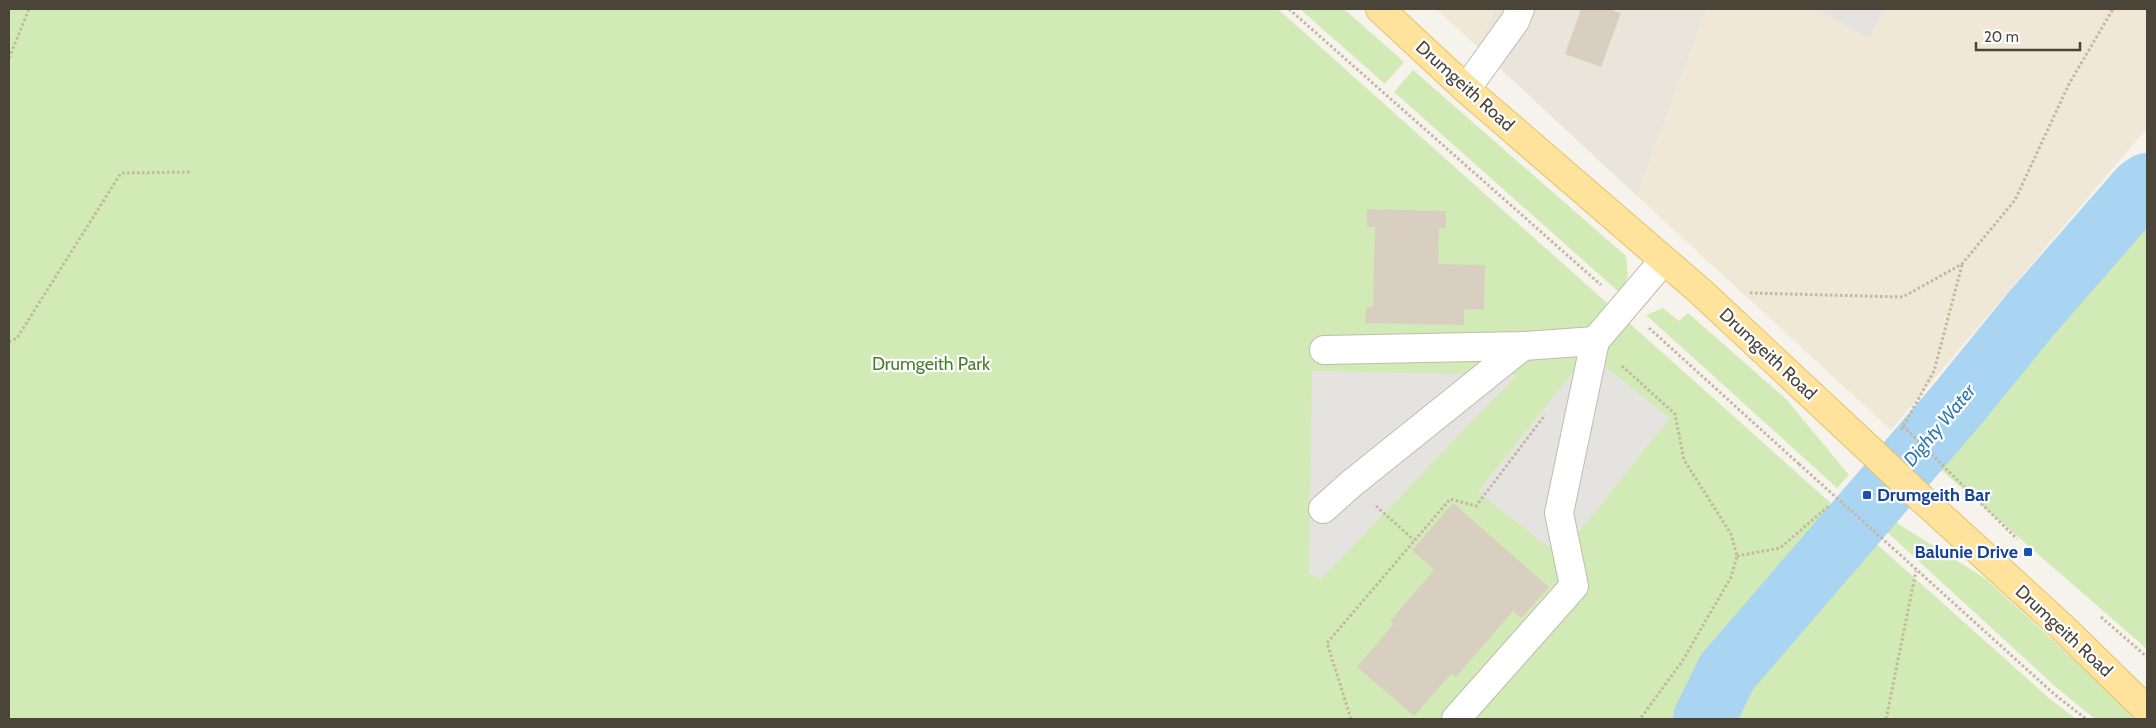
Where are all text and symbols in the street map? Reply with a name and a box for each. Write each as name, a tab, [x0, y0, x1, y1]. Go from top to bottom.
scale bar	[1976, 20, 2080, 52]
text: 20 m	[1984, 28, 2019, 46]
street label: Drumgeith Road	[1411, 36, 1519, 136]
street label: Drumgeith Road	[1715, 303, 1821, 405]
park label: Drumgeith Park	[872, 353, 991, 375]
water label: Dighty Water	[1898, 379, 1981, 471]
place label: Drumgeith Bar	[1877, 484, 1990, 506]
marker: Drumgeith Bar	[1861, 489, 1873, 501]
place label: Balunie Drive	[1914, 541, 2018, 563]
marker: Balunie Drive	[2022, 546, 2034, 558]
street label: Drumgeith Road	[2011, 580, 2117, 682]

